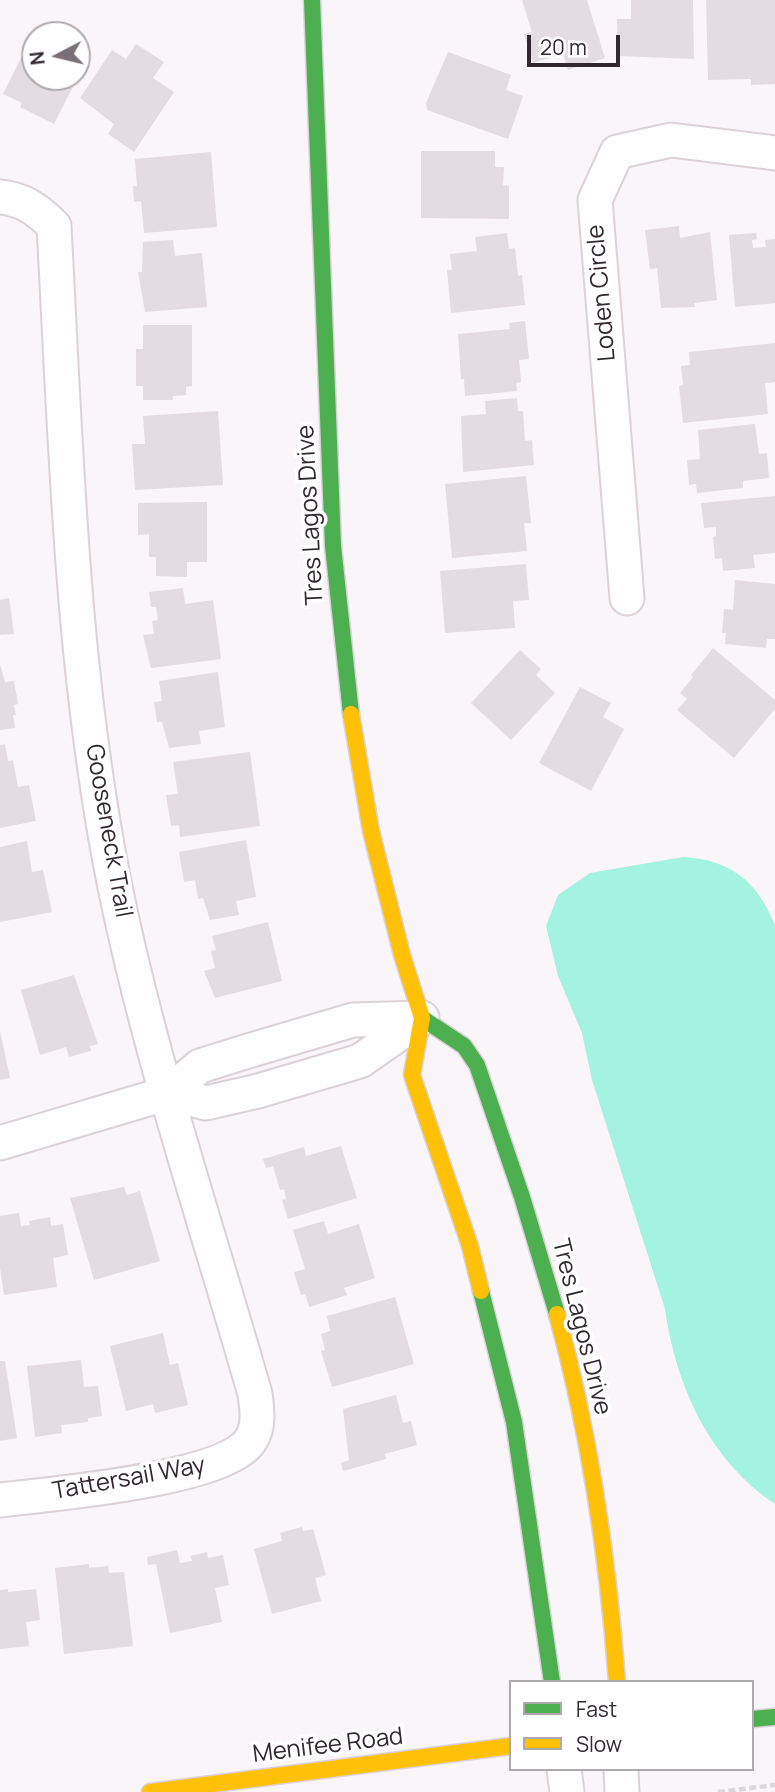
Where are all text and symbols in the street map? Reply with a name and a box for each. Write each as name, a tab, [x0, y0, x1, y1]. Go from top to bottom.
north arrow	[21, 21, 91, 91]
scale bar	[530, 21, 623, 65]
text: 20 m	[540, 33, 587, 61]
text: N	[23, 50, 51, 67]
street label: Loden Circle	[582, 223, 622, 363]
street label: Tres Lagos Drive	[292, 424, 330, 606]
street label: Gooseneck Trail	[79, 742, 137, 920]
street label: Tres Lagos Drive	[545, 1236, 617, 1418]
street label: Tattersail Way	[50, 1451, 208, 1507]
legend	[509, 1680, 754, 1771]
text: Fast	[576, 1695, 617, 1723]
street label: Menifee Road	[251, 1722, 405, 1770]
text: Slow	[576, 1730, 622, 1758]

